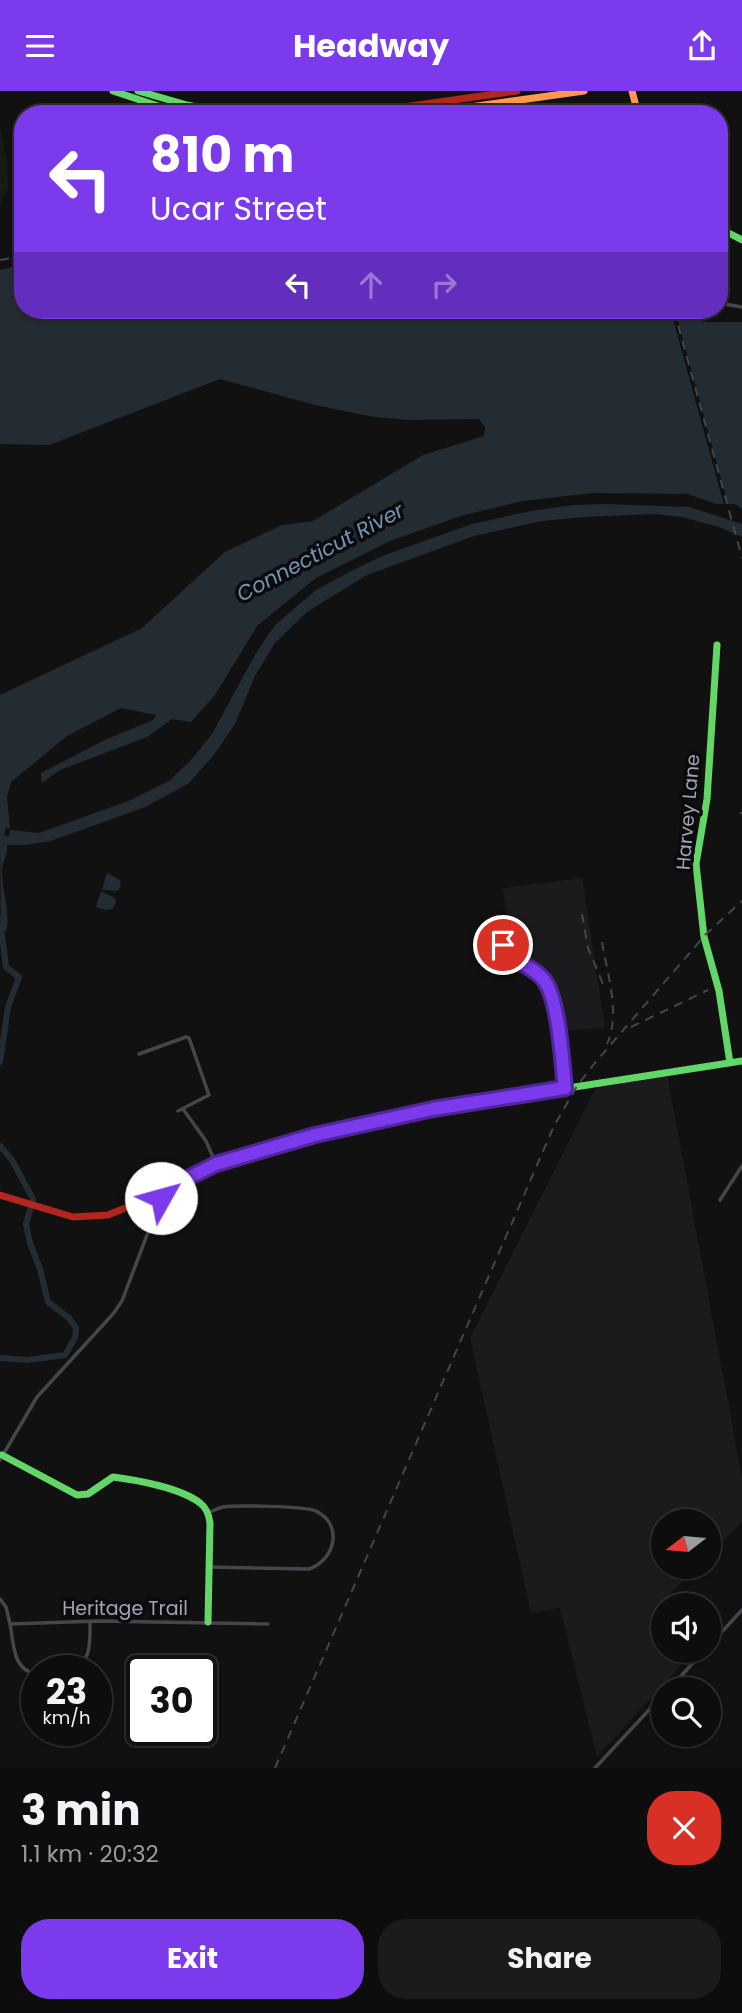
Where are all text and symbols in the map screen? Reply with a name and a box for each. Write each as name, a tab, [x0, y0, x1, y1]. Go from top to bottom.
text: Headway	[293, 23, 449, 68]
icon: menu	[21, 27, 59, 65]
icon: share	[683, 27, 721, 65]
text: 810 m	[150, 121, 294, 189]
icon: left	[35, 133, 126, 224]
text: Ucar Street	[150, 186, 327, 231]
icon: left	[279, 266, 317, 304]
icon: ahead	[352, 266, 390, 304]
icon: right	[425, 266, 463, 304]
water label: Connecticut River	[231, 495, 410, 608]
street label: Harvey Lane	[669, 753, 707, 871]
pin	[473, 915, 533, 975]
icon: arrive	[484, 926, 522, 964]
position arrow	[124, 1161, 198, 1235]
north arrow	[651, 1509, 721, 1579]
map controls	[651, 1509, 721, 1747]
button: sound	[651, 1593, 721, 1663]
street label: Heritage Trail	[62, 1595, 188, 1622]
speed limit sign: 30	[126, 1655, 217, 1746]
text: 23	[46, 1667, 87, 1716]
button: search	[651, 1677, 721, 1747]
text: km/h	[43, 1705, 90, 1730]
text: 3 min	[21, 1781, 141, 1840]
button: close	[647, 1791, 721, 1865]
text: 1.1 km · 20:32	[21, 1838, 159, 1870]
button: Exit	[21, 1919, 364, 1999]
button: Share	[378, 1919, 721, 1999]

